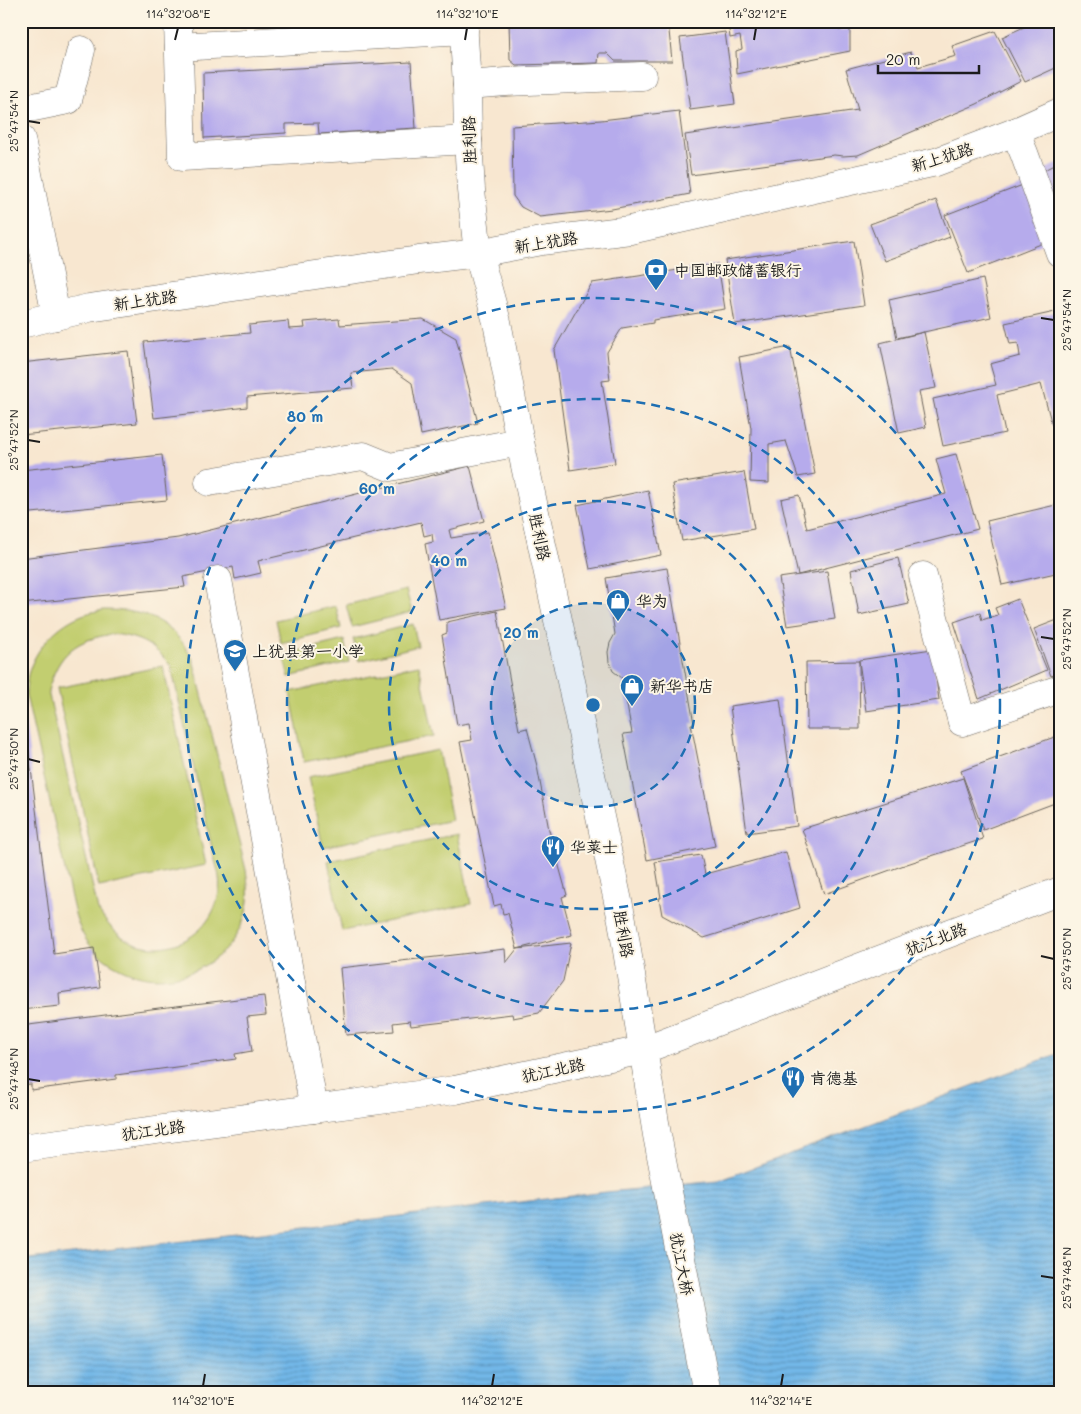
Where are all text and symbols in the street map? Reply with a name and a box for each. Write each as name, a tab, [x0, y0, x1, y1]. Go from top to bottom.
text: 114°32'08"E	[146, 5, 210, 21]
text: 114°32'10"E	[436, 5, 498, 21]
text: 114°32'12"E	[725, 5, 787, 21]
scale bar	[878, 42, 980, 74]
text: 20 m	[886, 49, 920, 69]
text: 25°47'54"N	[5, 90, 21, 152]
street label: 胜利路	[457, 116, 480, 164]
street label: 新上犹路	[908, 137, 976, 176]
street label: 新上犹路	[513, 226, 579, 257]
bank icon: 中国邮政储蓄银行	[643, 257, 669, 291]
place label: 中国邮政储蓄银行	[674, 259, 802, 280]
street label: 新上犹路	[112, 285, 178, 314]
text: 25°47'54"N	[1058, 289, 1074, 351]
text: 80 m	[287, 406, 323, 426]
text: 25°47'52"N	[5, 409, 21, 471]
text: 60 m	[359, 478, 395, 498]
street label: 胜利路	[525, 511, 556, 563]
text: 40 m	[431, 550, 467, 570]
shop icon: 华为	[605, 588, 631, 622]
place label: 华为	[636, 590, 668, 611]
text: 25°47'52"N	[1058, 608, 1074, 670]
text: 20 m	[503, 622, 539, 642]
school or university icon: 上犹县第一小学	[222, 638, 248, 672]
place label: 上犹县第一小学	[252, 640, 364, 661]
shop icon: 新华书店	[619, 673, 645, 707]
place label: 新华书店	[650, 675, 714, 696]
centre of rings	[584, 696, 602, 714]
text: 25°47'50"N	[5, 728, 21, 790]
restaurant icon: 华莱士	[540, 834, 566, 868]
place label: 华莱士	[570, 836, 618, 857]
street label: 胜利路	[610, 908, 639, 959]
street label: 犹江北路	[902, 917, 969, 960]
text: 25°47'50"N	[1058, 928, 1074, 990]
text: 25°47'48"N	[5, 1048, 21, 1110]
street label: 犹江北路	[519, 1053, 586, 1086]
restaurant icon: 肯德基	[780, 1065, 806, 1099]
place label: 肯德基	[810, 1067, 858, 1088]
street label: 犹江北路	[120, 1115, 186, 1144]
street label: 犹江大桥	[666, 1230, 699, 1297]
text: 25°47'48"N	[1058, 1247, 1074, 1309]
text: 114°32'10"E	[172, 1392, 234, 1408]
text: 114°32'12"E	[461, 1392, 523, 1408]
text: 114°32'14"E	[750, 1392, 812, 1408]

